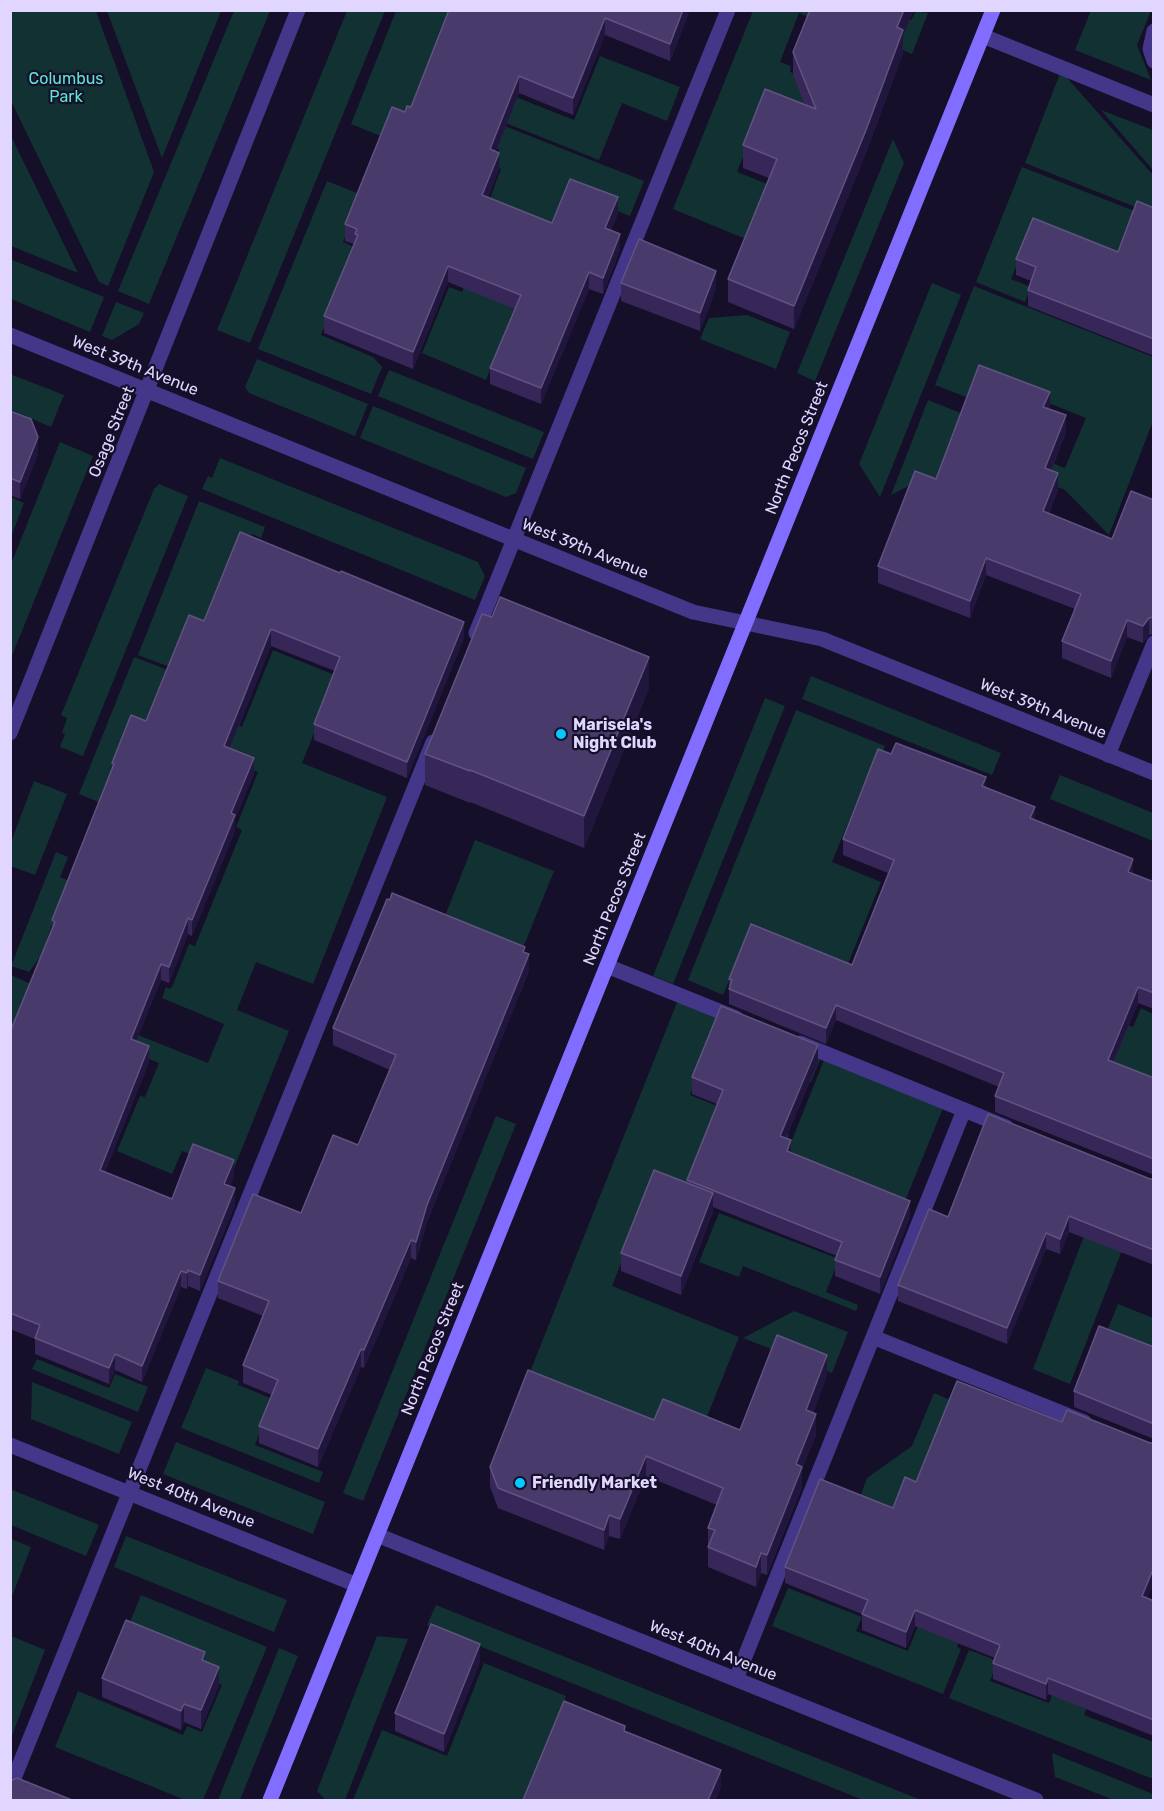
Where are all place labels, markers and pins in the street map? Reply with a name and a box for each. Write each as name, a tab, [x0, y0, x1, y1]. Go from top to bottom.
place label: Marisela's Night Club	[573, 715, 657, 753]
marker: Marisela's Night Club	[554, 727, 568, 741]
place label: Friendly Market	[532, 1473, 657, 1493]
marker: Friendly Market	[513, 1476, 527, 1490]

